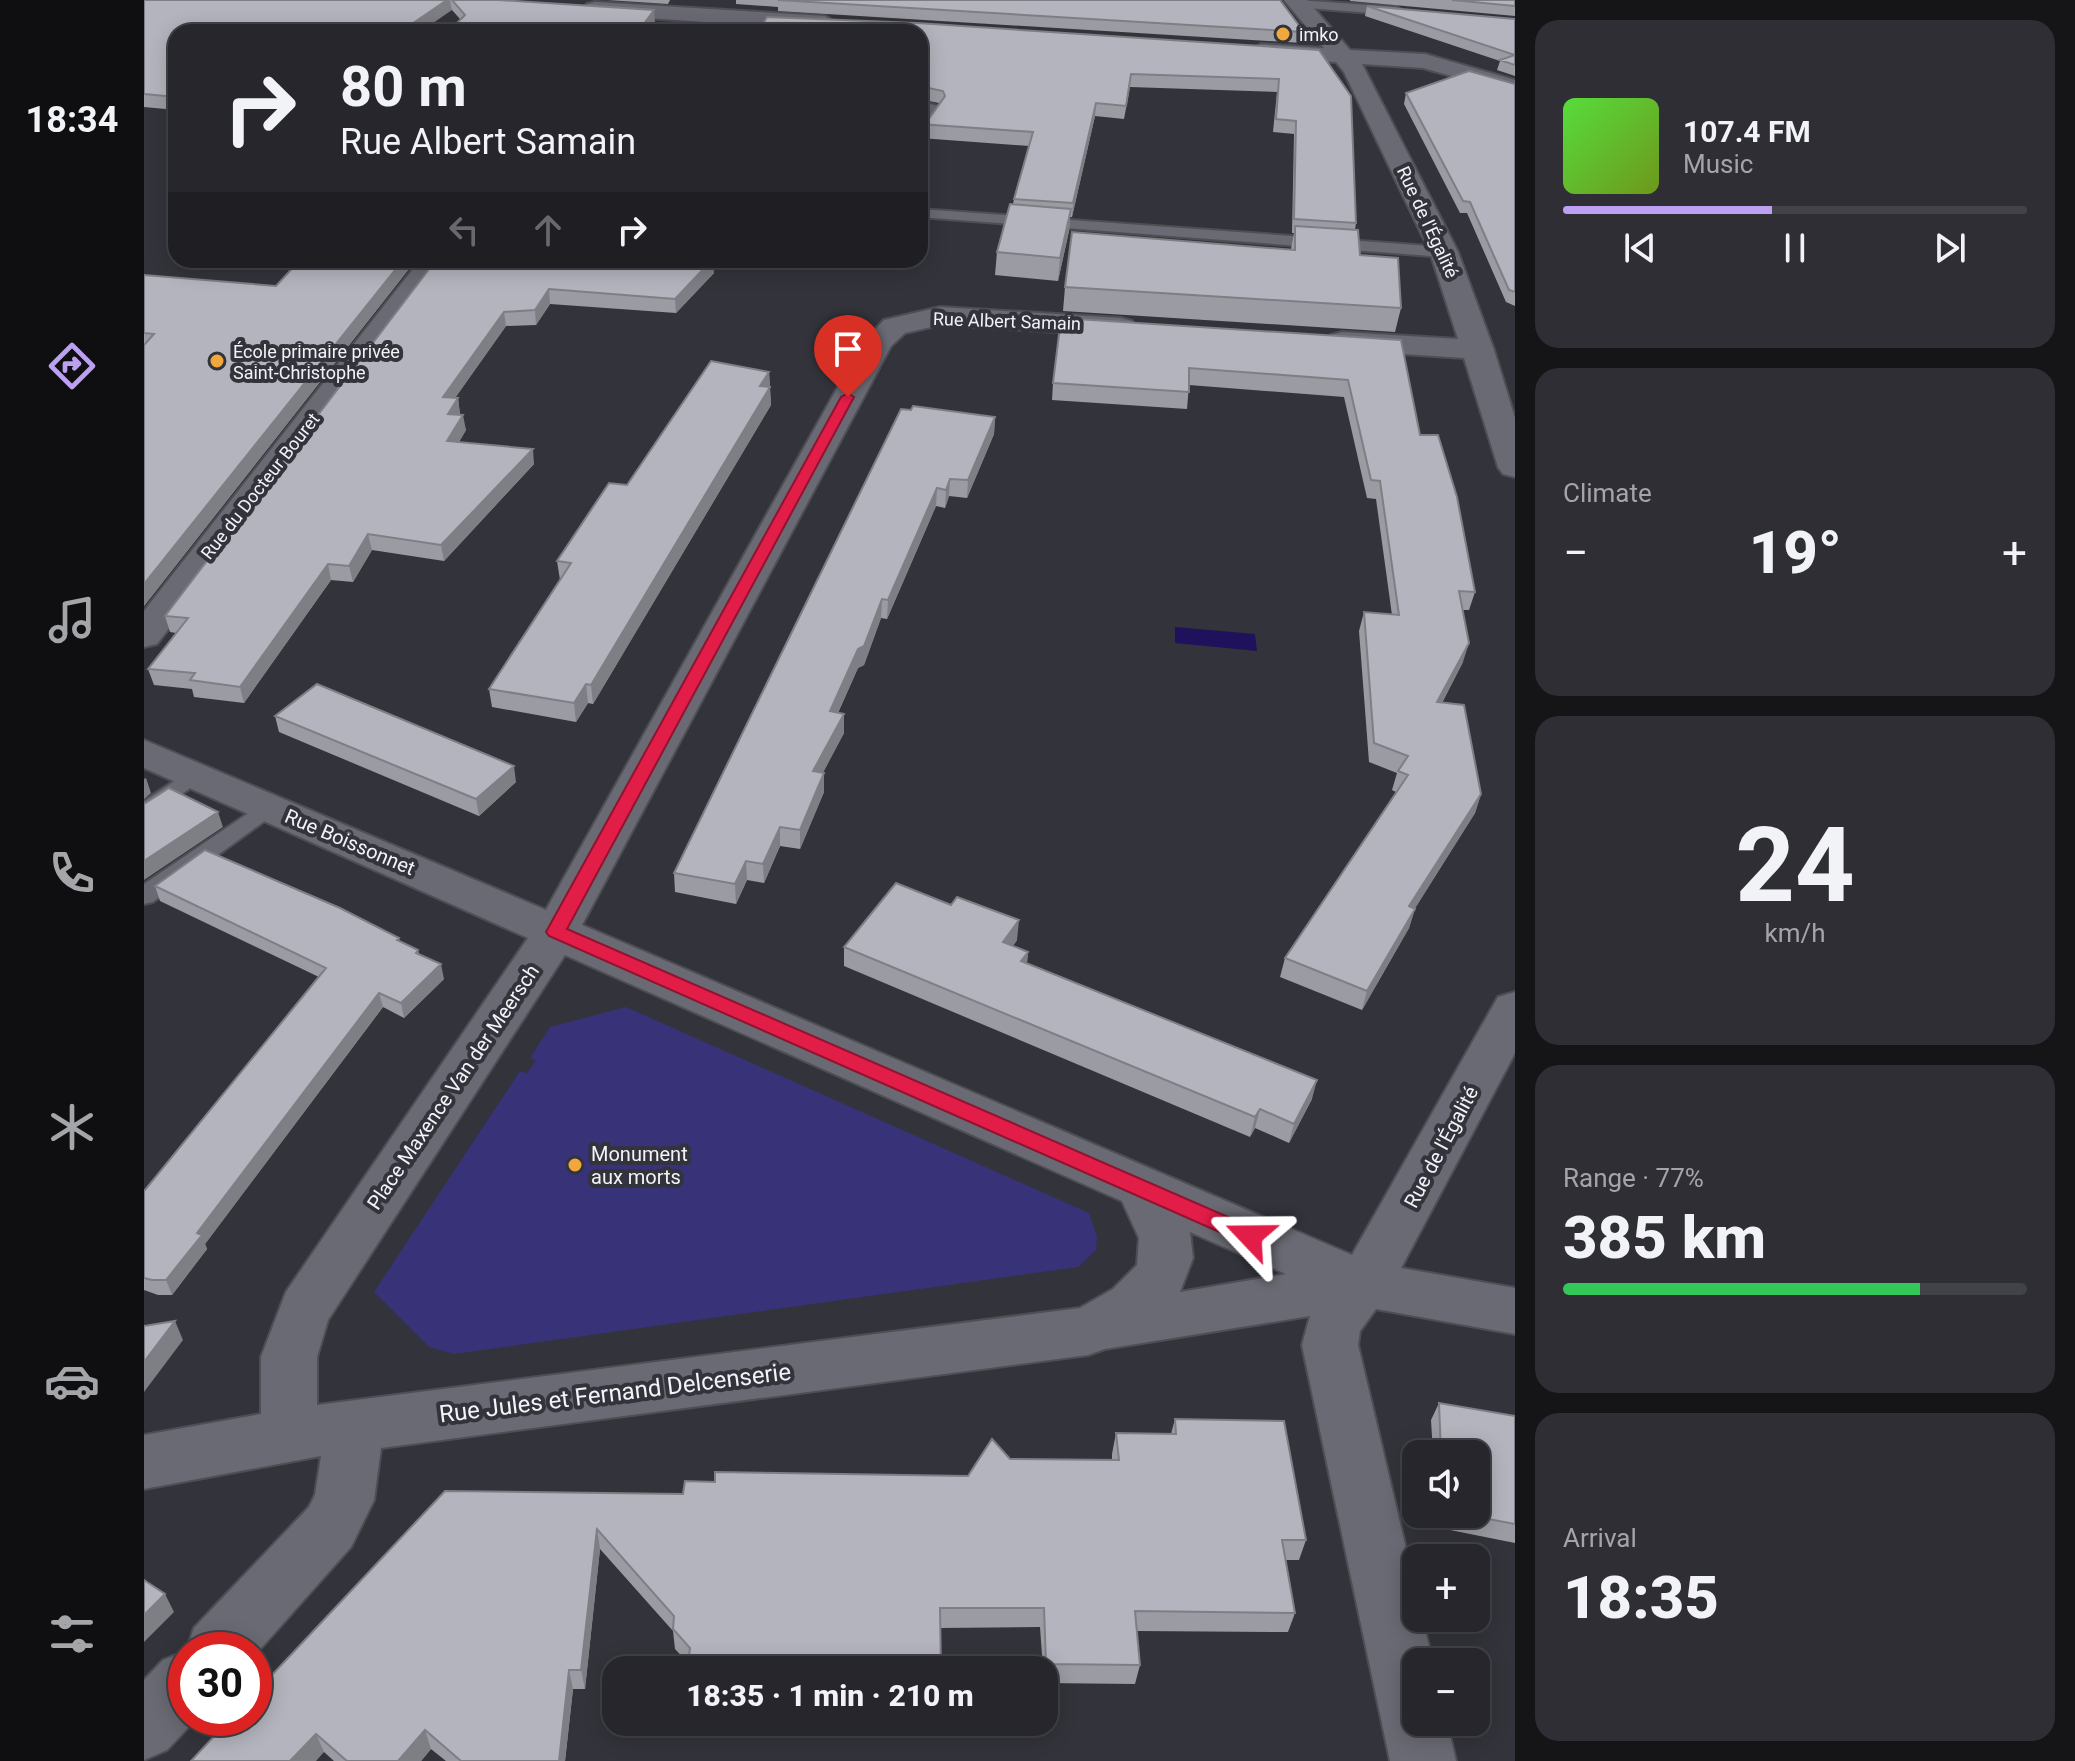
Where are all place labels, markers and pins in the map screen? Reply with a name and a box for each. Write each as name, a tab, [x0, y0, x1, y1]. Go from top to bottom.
place label: imko	[1299, 24, 1339, 45]
marker: imko	[1274, 25, 1292, 43]
pin	[814, 315, 882, 397]
place label: École primaire privée Saint-Christophe	[233, 341, 400, 383]
marker: École primaire privée Saint-Christophe	[208, 352, 226, 370]
place label: Monument aux morts	[591, 1142, 688, 1189]
marker: Monument aux morts	[566, 1156, 584, 1174]

